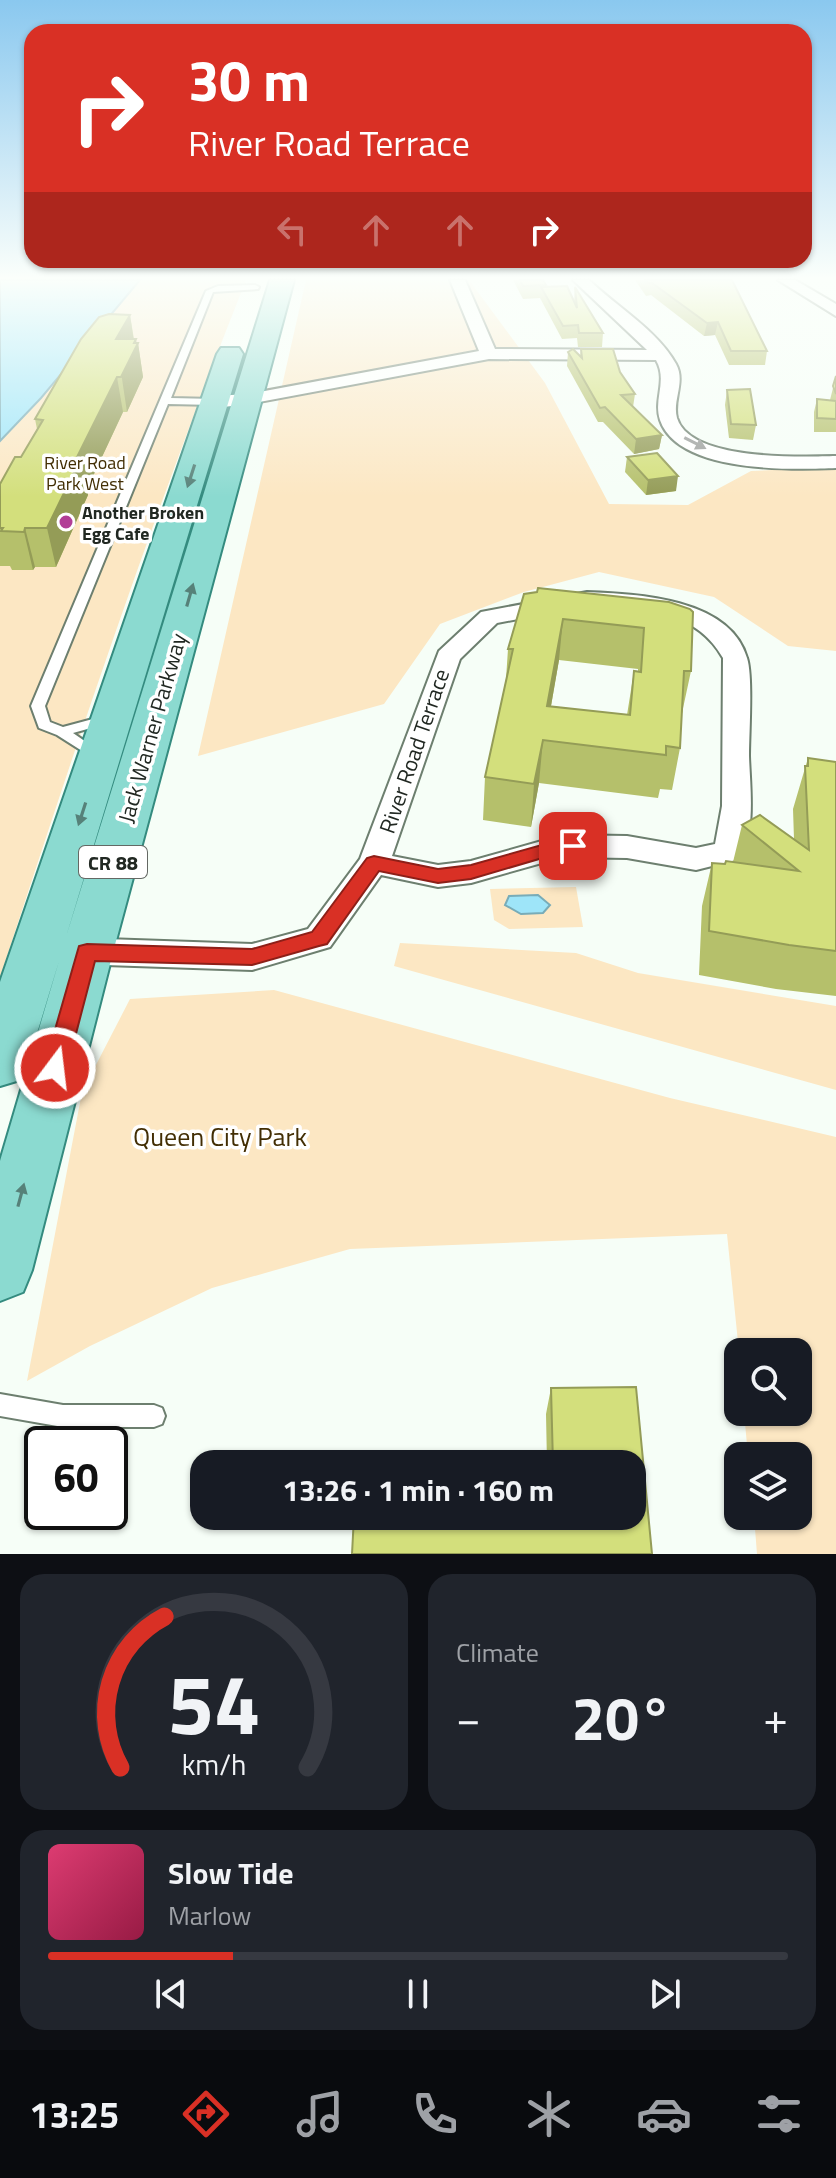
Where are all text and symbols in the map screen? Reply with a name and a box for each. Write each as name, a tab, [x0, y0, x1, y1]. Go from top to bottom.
text: 30 m	[188, 38, 310, 123]
icon: right	[56, 56, 160, 160]
text: River Road Terrace	[188, 115, 470, 170]
icon: left	[270, 208, 314, 252]
icon: ahead	[354, 208, 398, 252]
icon: ahead	[438, 208, 482, 252]
icon: right	[522, 208, 566, 252]
one-way arrow	[684, 437, 707, 450]
park label: River Road Park West	[44, 449, 126, 497]
one-way arrow	[184, 464, 197, 488]
place label: Another Broken Egg Cafe	[82, 499, 204, 547]
marker: Another Broken Egg Cafe	[57, 513, 75, 531]
one-way arrow	[184, 582, 197, 606]
street label: Jack Warner Parkway	[109, 629, 195, 827]
street label: River Road Terrace	[370, 664, 458, 838]
one-way arrow	[75, 802, 87, 826]
pin	[539, 812, 607, 880]
icon: arrive	[551, 824, 595, 868]
road number: CR 88	[79, 846, 147, 878]
position arrow	[13, 1026, 97, 1110]
park label: Queen City Park	[133, 1117, 307, 1156]
one-way arrow	[15, 1183, 27, 1208]
map controls	[724, 1338, 812, 1530]
button: search	[724, 1338, 812, 1426]
speed limit sign: 60	[24, 1426, 128, 1530]
button: layers	[724, 1442, 812, 1530]
text: 13:26 · 1 min · 160 m	[282, 1467, 554, 1513]
text: Climate	[456, 1633, 539, 1672]
text: 54	[167, 1640, 261, 1766]
text: 20°	[572, 1672, 672, 1763]
text: −	[456, 1684, 481, 1751]
text: +	[763, 1684, 788, 1751]
text: km/h	[182, 1743, 246, 1786]
text: Slow Tide	[168, 1850, 293, 1896]
text: Marlow	[168, 1896, 251, 1935]
icon: previous	[149, 1972, 193, 2016]
icon: pause	[396, 1972, 440, 2016]
icon: next	[643, 1972, 687, 2016]
icon: directions	[178, 2086, 234, 2142]
icon: music	[292, 2086, 348, 2142]
icon: phone	[407, 2086, 463, 2142]
icon: climate	[521, 2086, 577, 2142]
icon: car	[636, 2086, 692, 2142]
icon: filters	[751, 2086, 807, 2142]
text: 13:25	[29, 2087, 119, 2142]

